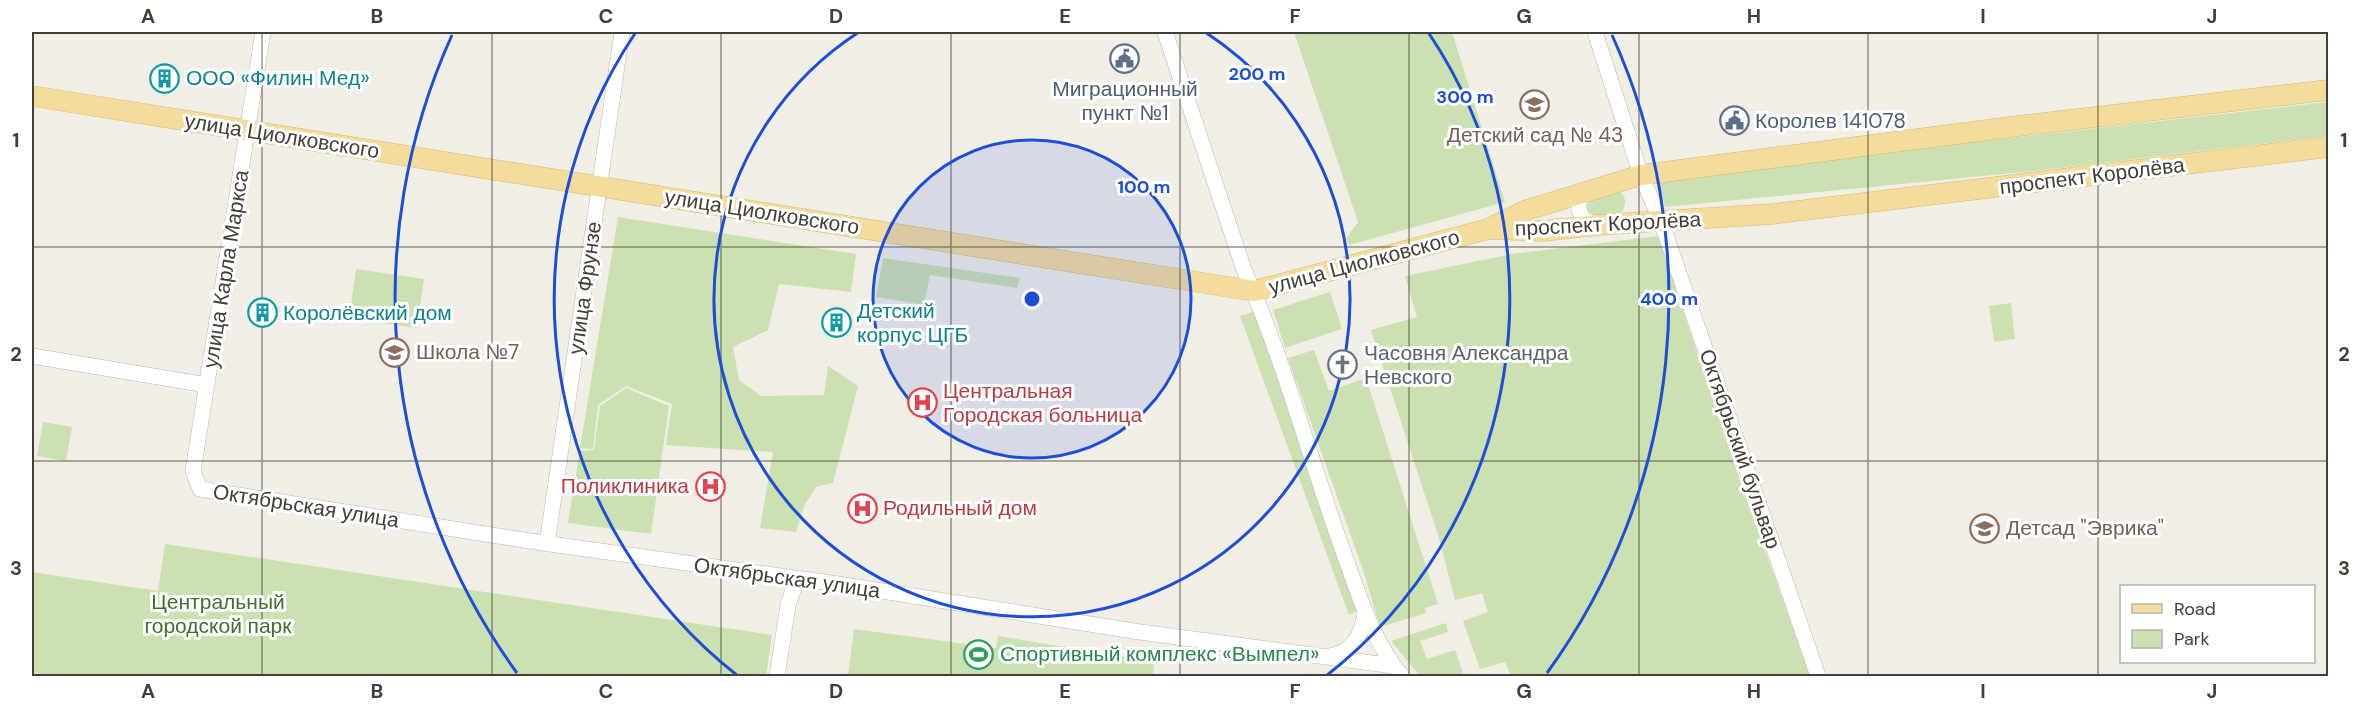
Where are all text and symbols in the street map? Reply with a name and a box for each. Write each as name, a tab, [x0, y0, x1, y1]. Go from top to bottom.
text: A	[141, 3, 155, 29]
text: B	[371, 3, 383, 29]
text: C	[599, 3, 613, 29]
text: D	[829, 3, 843, 29]
text: E	[1059, 3, 1071, 29]
text: F	[1289, 3, 1301, 29]
text: G	[1516, 3, 1532, 29]
text: H	[1747, 3, 1761, 29]
text: I	[1980, 3, 1986, 29]
text: J	[2207, 3, 2217, 29]
public building icon: Миграционный пункт №1	[1109, 42, 1141, 74]
building icon: ООО «Филин Мед»	[149, 62, 181, 94]
text: 200 m	[1229, 62, 1285, 86]
place label: ООО «Филин Мед»	[186, 64, 370, 92]
place label: Миграционный пункт №1	[1052, 75, 1198, 127]
text: 300 m	[1436, 85, 1494, 109]
school or university icon: Детский сад № 43	[1519, 88, 1551, 120]
public building icon: Королев 141078	[1718, 105, 1750, 137]
street label: улица Циолковского	[183, 107, 381, 165]
place label: Королев 141078	[1755, 107, 1906, 135]
place label: Детский сад № 43	[1447, 121, 1623, 149]
text: 1	[12, 127, 20, 153]
text: 1	[2340, 127, 2348, 153]
street label: проспект Королёва	[1998, 151, 2186, 201]
street label: улица Карла Маркса	[196, 168, 256, 370]
text: 100 m	[1117, 175, 1171, 199]
street label: улица Циолковского	[663, 183, 861, 241]
street label: проспект Королёва	[1514, 205, 1702, 243]
street label: улица Фрунзе	[562, 220, 608, 356]
street label: улица Циолковского	[1265, 223, 1463, 301]
text: 400 m	[1640, 287, 1698, 311]
centre of rings	[1022, 289, 1042, 309]
building icon: Королёвский дом	[246, 297, 278, 329]
place label: Детский корпус ЦГБ	[857, 297, 968, 349]
place label: Королёвский дом	[283, 299, 452, 327]
building icon: Детский корпус ЦГБ	[820, 307, 852, 339]
school or university icon: Школа №7	[379, 336, 411, 368]
place label: Школа №7	[416, 338, 519, 366]
place label: Часовня Александра Невского	[1364, 339, 1569, 391]
text: 2	[10, 341, 22, 367]
text: 2	[2338, 341, 2350, 367]
street label: Октябрьский бульвар	[1693, 346, 1787, 552]
church icon: Часовня Александра Невского	[1327, 349, 1359, 381]
place label: Центральная Городская больница	[943, 377, 1142, 429]
hospital icon: Центральная Городская больница	[906, 387, 938, 419]
hospital icon: Поликлиника	[694, 470, 726, 502]
place label: Поликлиника	[561, 472, 689, 500]
street label: Октябрьская улица	[211, 477, 401, 535]
hospital icon: Родильный дом	[846, 492, 878, 524]
place label: Родильный дом	[883, 494, 1037, 522]
school or university icon: Детсад "Эврика"	[1969, 512, 2001, 544]
place label: Детсад "Эврика"	[2006, 514, 2164, 542]
street label: Октябрьская улица	[692, 551, 882, 605]
text: 3	[10, 555, 22, 581]
text: 3	[2338, 555, 2350, 581]
legend	[2120, 585, 2315, 663]
park label: Центральный городской парк	[145, 588, 292, 640]
text: Road	[2174, 597, 2216, 621]
text: Park	[2174, 627, 2210, 651]
sports icon: Спортивный комплекс «Вымпел»	[963, 638, 995, 670]
place label: Спортивный комплекс «Вымпел»	[1000, 640, 1319, 668]
text: A	[141, 678, 155, 704]
text: B	[371, 678, 383, 704]
text: C	[599, 678, 613, 704]
text: D	[829, 678, 843, 704]
text: E	[1059, 678, 1071, 704]
text: F	[1289, 678, 1301, 704]
text: G	[1516, 678, 1532, 704]
text: H	[1747, 678, 1761, 704]
text: I	[1980, 678, 1986, 704]
text: J	[2207, 678, 2217, 704]

